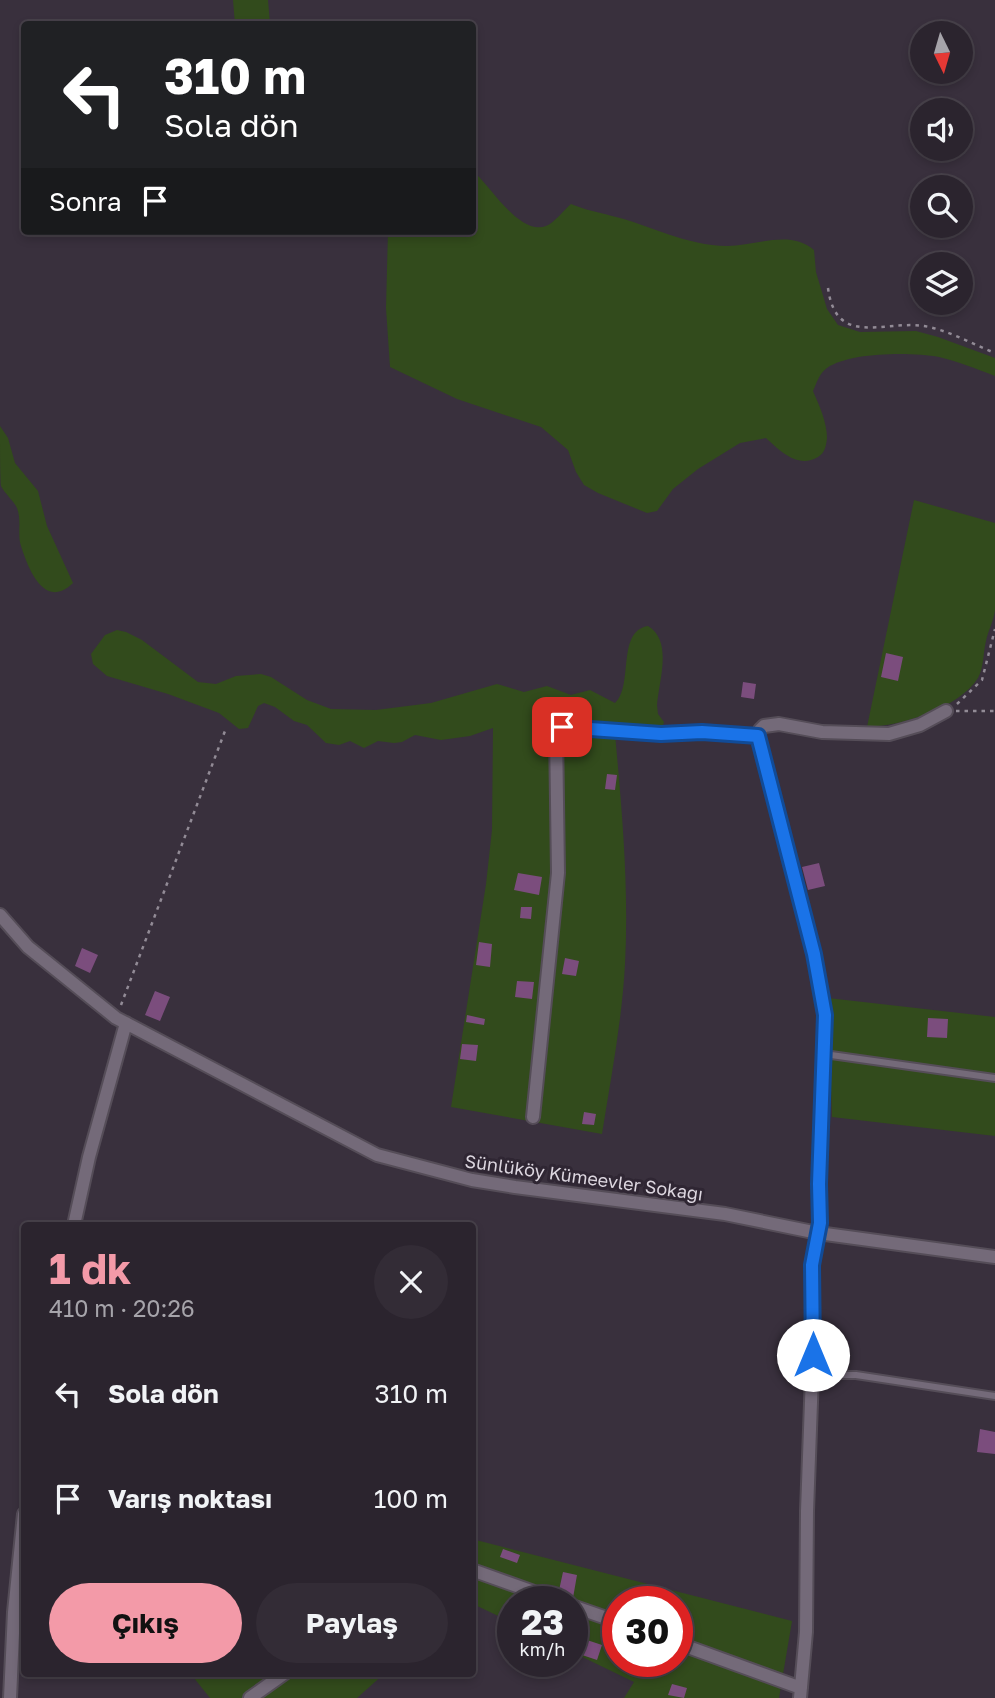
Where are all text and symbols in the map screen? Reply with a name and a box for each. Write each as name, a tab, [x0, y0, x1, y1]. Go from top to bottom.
north arrow	[910, 21, 973, 84]
map controls	[910, 21, 973, 315]
text: 310 m	[164, 46, 306, 105]
icon: left	[49, 49, 140, 140]
button: sound	[910, 98, 973, 161]
text: Sola dön	[164, 106, 299, 144]
button: search	[910, 175, 973, 238]
icon: arrive	[136, 182, 174, 220]
text: Sonra	[49, 186, 122, 217]
button: layers	[910, 252, 973, 315]
pin	[532, 697, 592, 757]
icon: arrive	[543, 708, 581, 746]
street label: Sünlüköy Kümeevler Sokağı	[463, 1149, 705, 1205]
text: 1 dk	[49, 1243, 131, 1293]
button: close	[374, 1245, 448, 1319]
text: 410 m · 20:26	[49, 1294, 195, 1322]
position arrow	[776, 1318, 850, 1392]
icon: left	[49, 1375, 87, 1413]
text: Sola dön	[108, 1378, 219, 1409]
text: 310 m	[375, 1378, 448, 1409]
icon: arrive	[49, 1480, 87, 1518]
text: Varış noktası	[108, 1483, 272, 1514]
text: 100 m	[374, 1483, 448, 1514]
button: Çıkış	[49, 1583, 242, 1663]
button: Paylaş	[256, 1583, 448, 1663]
speed limit sign: 30	[602, 1586, 693, 1677]
text: 23	[521, 1601, 564, 1643]
text: km/h	[520, 1638, 565, 1660]

